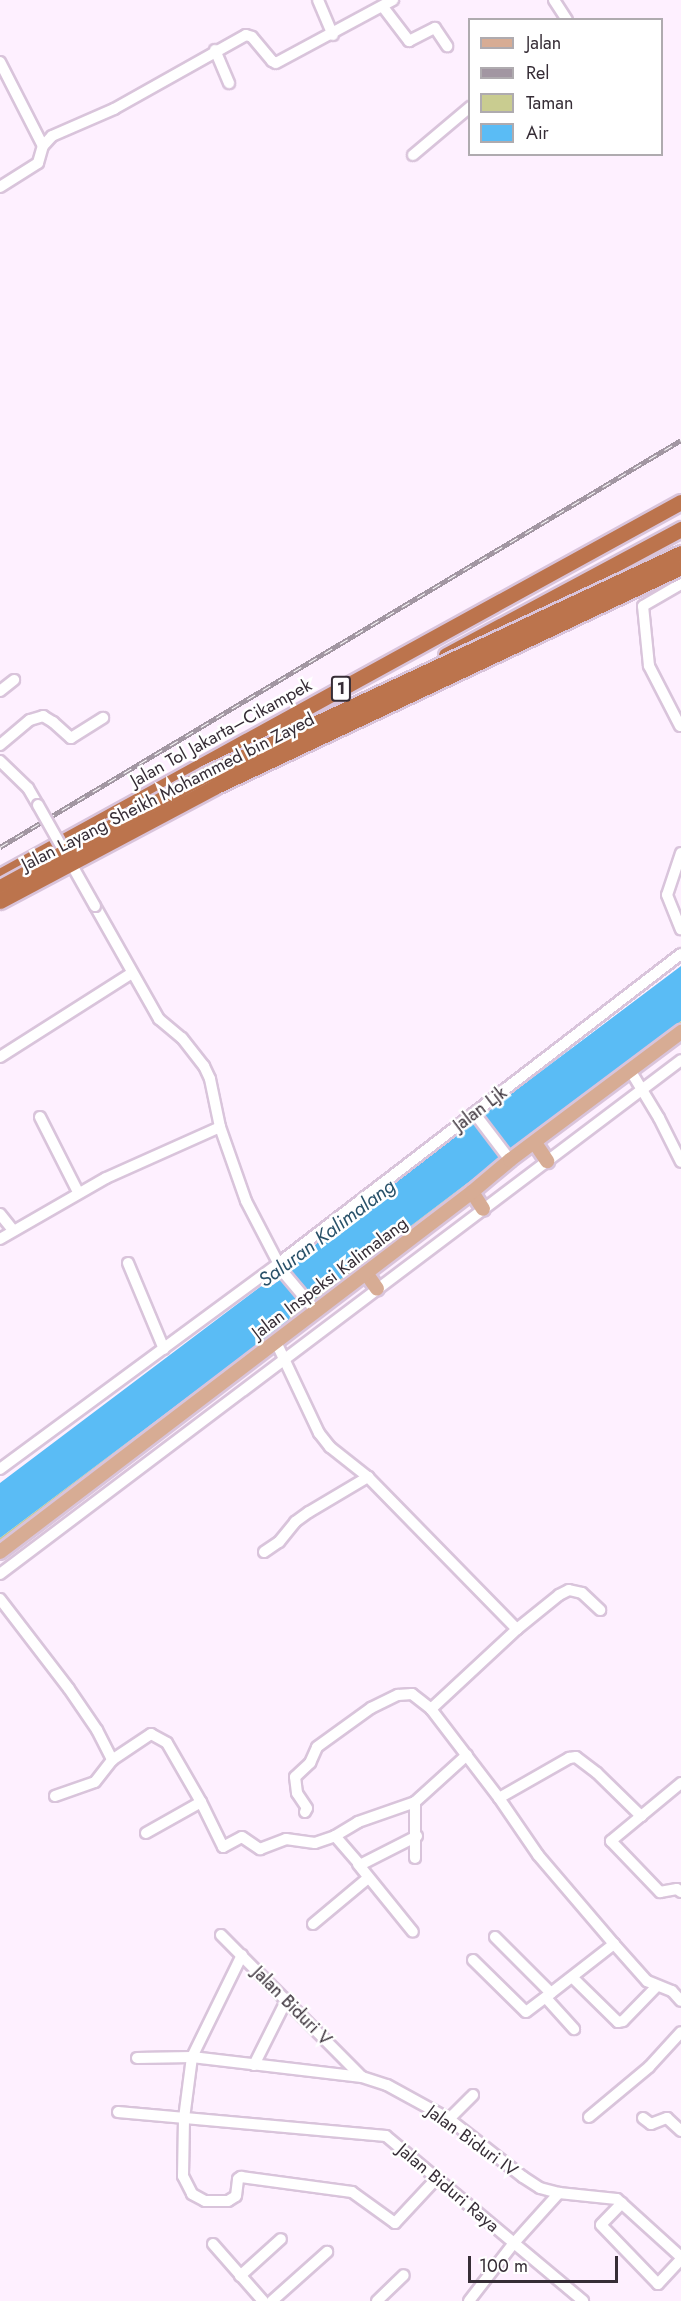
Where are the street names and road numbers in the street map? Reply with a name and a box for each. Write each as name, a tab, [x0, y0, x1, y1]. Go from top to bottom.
street label: Jalan Tol Jakarta–Cikampek	[127, 674, 315, 792]
road number: 1	[330, 676, 352, 702]
street label: Jalan Layang Sheikh Mohammed bin Zayed	[18, 708, 318, 876]
street label: Jalan Ljk	[449, 1082, 511, 1136]
street label: Jalan Inspeksi Kalimalang	[248, 1212, 412, 1344]
street label: Jalan Biduri V	[248, 1962, 336, 2050]
street label: Jalan Biduri IV	[422, 2101, 522, 2181]
street label: Jalan Biduri Raya	[393, 2139, 503, 2237]

